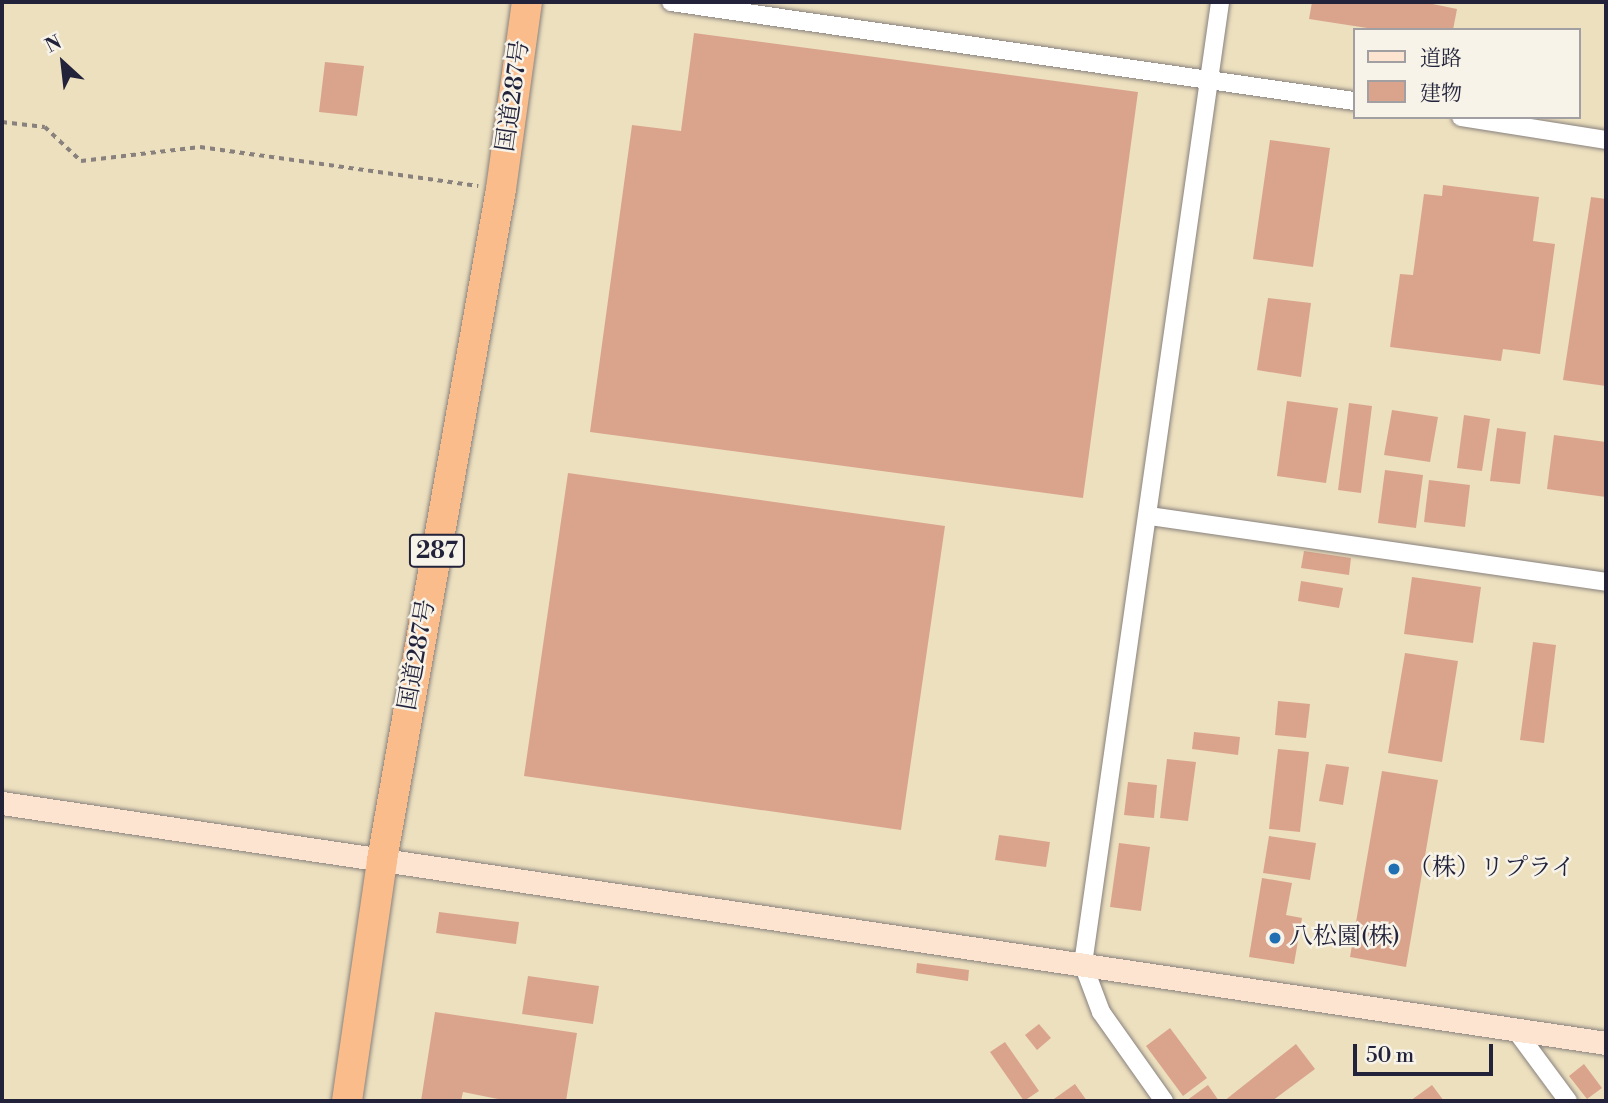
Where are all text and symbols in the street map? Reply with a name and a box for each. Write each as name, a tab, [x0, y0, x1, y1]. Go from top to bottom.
north arrow	[28, 28, 98, 98]
legend	[1352, 28, 1580, 119]
text: N	[41, 30, 66, 58]
street label: 国道287号	[492, 38, 536, 154]
text: 道路	[1420, 46, 1462, 72]
text: 建物	[1420, 81, 1462, 107]
road number: 287	[407, 531, 467, 570]
street label: 国道287号	[394, 597, 442, 713]
place label: （株）リプライ	[1408, 855, 1576, 883]
marker: （株）リプライ	[1386, 861, 1402, 877]
place label: 八松園(株)	[1289, 924, 1400, 952]
marker: 八松園(株)	[1267, 930, 1283, 946]
scale bar	[1356, 1030, 1496, 1074]
text: 50 m	[1366, 1043, 1414, 1069]

